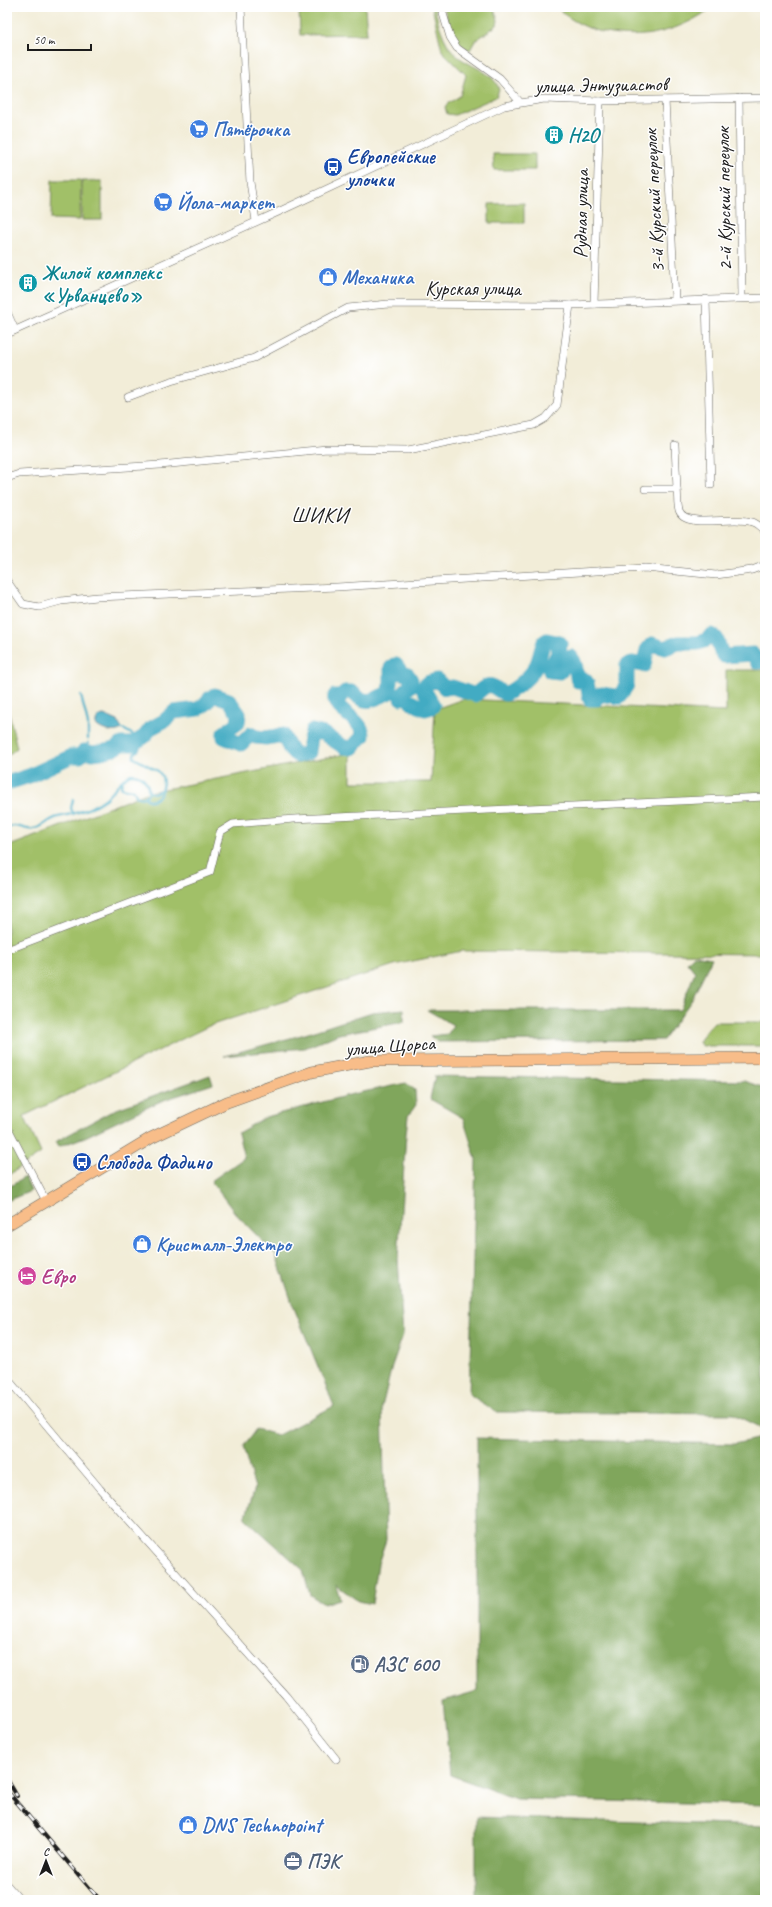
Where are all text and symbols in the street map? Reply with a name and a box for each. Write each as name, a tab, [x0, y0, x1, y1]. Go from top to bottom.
scale bar	[28, 26, 91, 52]
text: 50 m	[34, 32, 56, 48]
street label: улица Энтузиастов	[534, 71, 671, 99]
place label: Пятёрочка	[213, 117, 291, 142]
supermarket icon: Пятёрочка	[188, 118, 210, 140]
place label: H2O	[568, 123, 601, 148]
building icon: H2O	[543, 124, 565, 146]
street label: 2-й Курский переулок	[710, 125, 738, 271]
street label: 3-й Курский переулок	[638, 127, 670, 273]
place label: Европейские улочки	[345, 144, 437, 192]
bus stop icon: Европейские улочки	[322, 156, 344, 178]
street label: Рудная улица	[568, 168, 594, 259]
place label: Йола-маркет	[177, 190, 276, 215]
supermarket icon: Йола-маркет	[152, 191, 174, 213]
place label: Жилой комплекс «Урванцево»	[42, 260, 163, 308]
place label: Механика	[342, 265, 415, 290]
shop icon: Механика	[317, 266, 339, 288]
building icon: Жилой комплекс «Урванцево»	[17, 272, 39, 294]
street label: Курская улица	[425, 276, 523, 301]
district label: ШИКИ	[291, 502, 352, 528]
street label: улица Щорса	[343, 1030, 438, 1062]
place label: Слобода Фадино	[96, 1150, 213, 1175]
bus stop icon: Слобода Фадино	[71, 1151, 93, 1173]
place label: Кристалл-Электро	[156, 1232, 293, 1257]
shop icon: Кристалл-Электро	[131, 1233, 153, 1255]
place label: Евро	[41, 1264, 77, 1289]
hotel icon: Евро	[16, 1265, 38, 1287]
place label: АЗС 600	[374, 1652, 441, 1677]
fuel station icon: АЗС 600	[349, 1653, 371, 1675]
place label: DNS Technopoint	[202, 1813, 325, 1838]
shop icon: DNS Technopoint	[177, 1814, 199, 1836]
north arrow	[26, 1841, 66, 1881]
text: С	[43, 1844, 50, 1858]
place label: ПЭК	[307, 1849, 343, 1874]
office icon: ПЭК	[282, 1850, 304, 1872]

